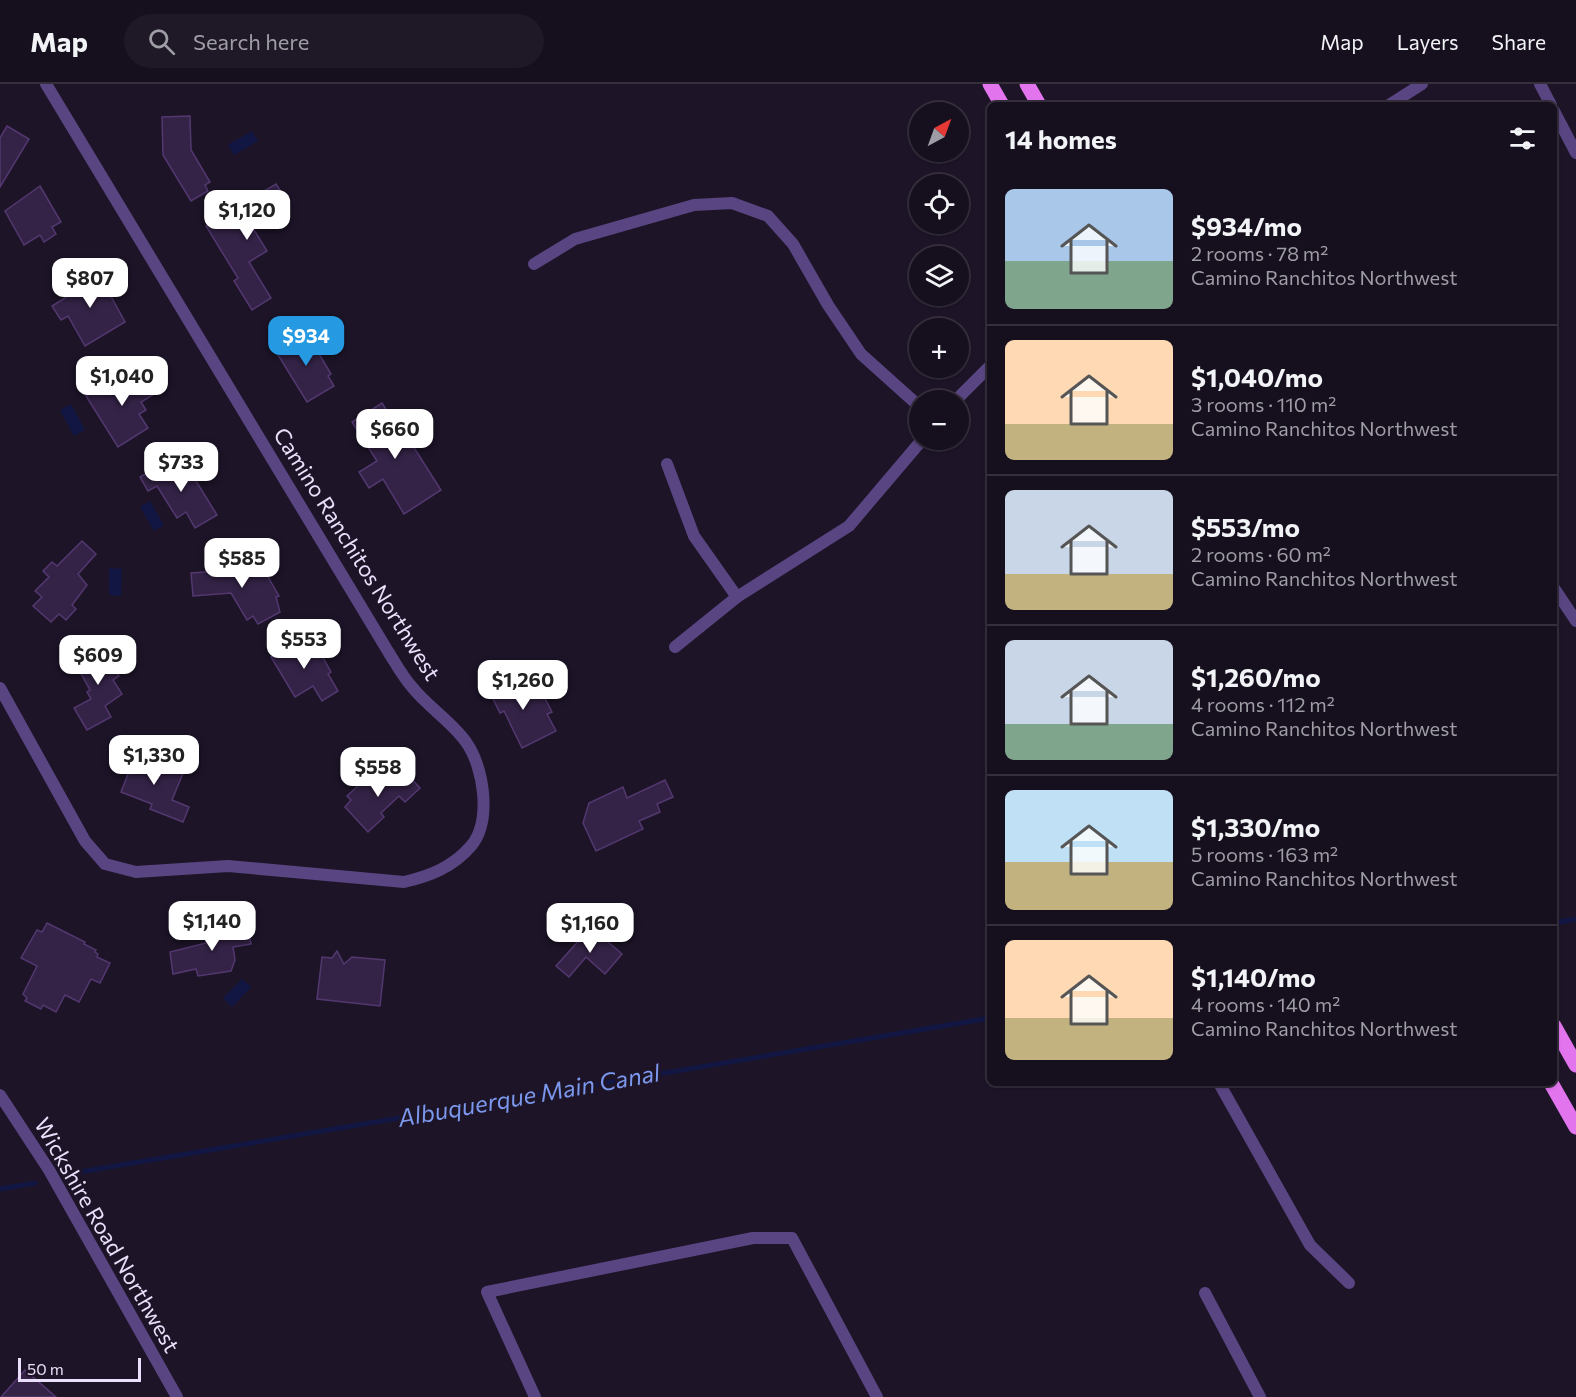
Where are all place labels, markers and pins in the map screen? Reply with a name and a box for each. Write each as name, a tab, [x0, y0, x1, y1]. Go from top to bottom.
pin: $1,120	[198, 190, 296, 241]
pin: $807	[54, 258, 126, 309]
pin: $934	[270, 316, 342, 367]
pin: $1,040	[73, 356, 171, 407]
pin: $660	[359, 409, 431, 460]
pin: $733	[145, 442, 217, 493]
pin: $585	[206, 538, 278, 589]
pin: $553	[268, 619, 340, 670]
pin: $609	[62, 635, 134, 686]
pin: $1,260	[474, 660, 572, 711]
pin: $1,330	[105, 735, 203, 786]
pin: $558	[342, 747, 414, 798]
pin: $1,140	[163, 901, 261, 952]
pin: $1,160	[541, 903, 639, 954]

